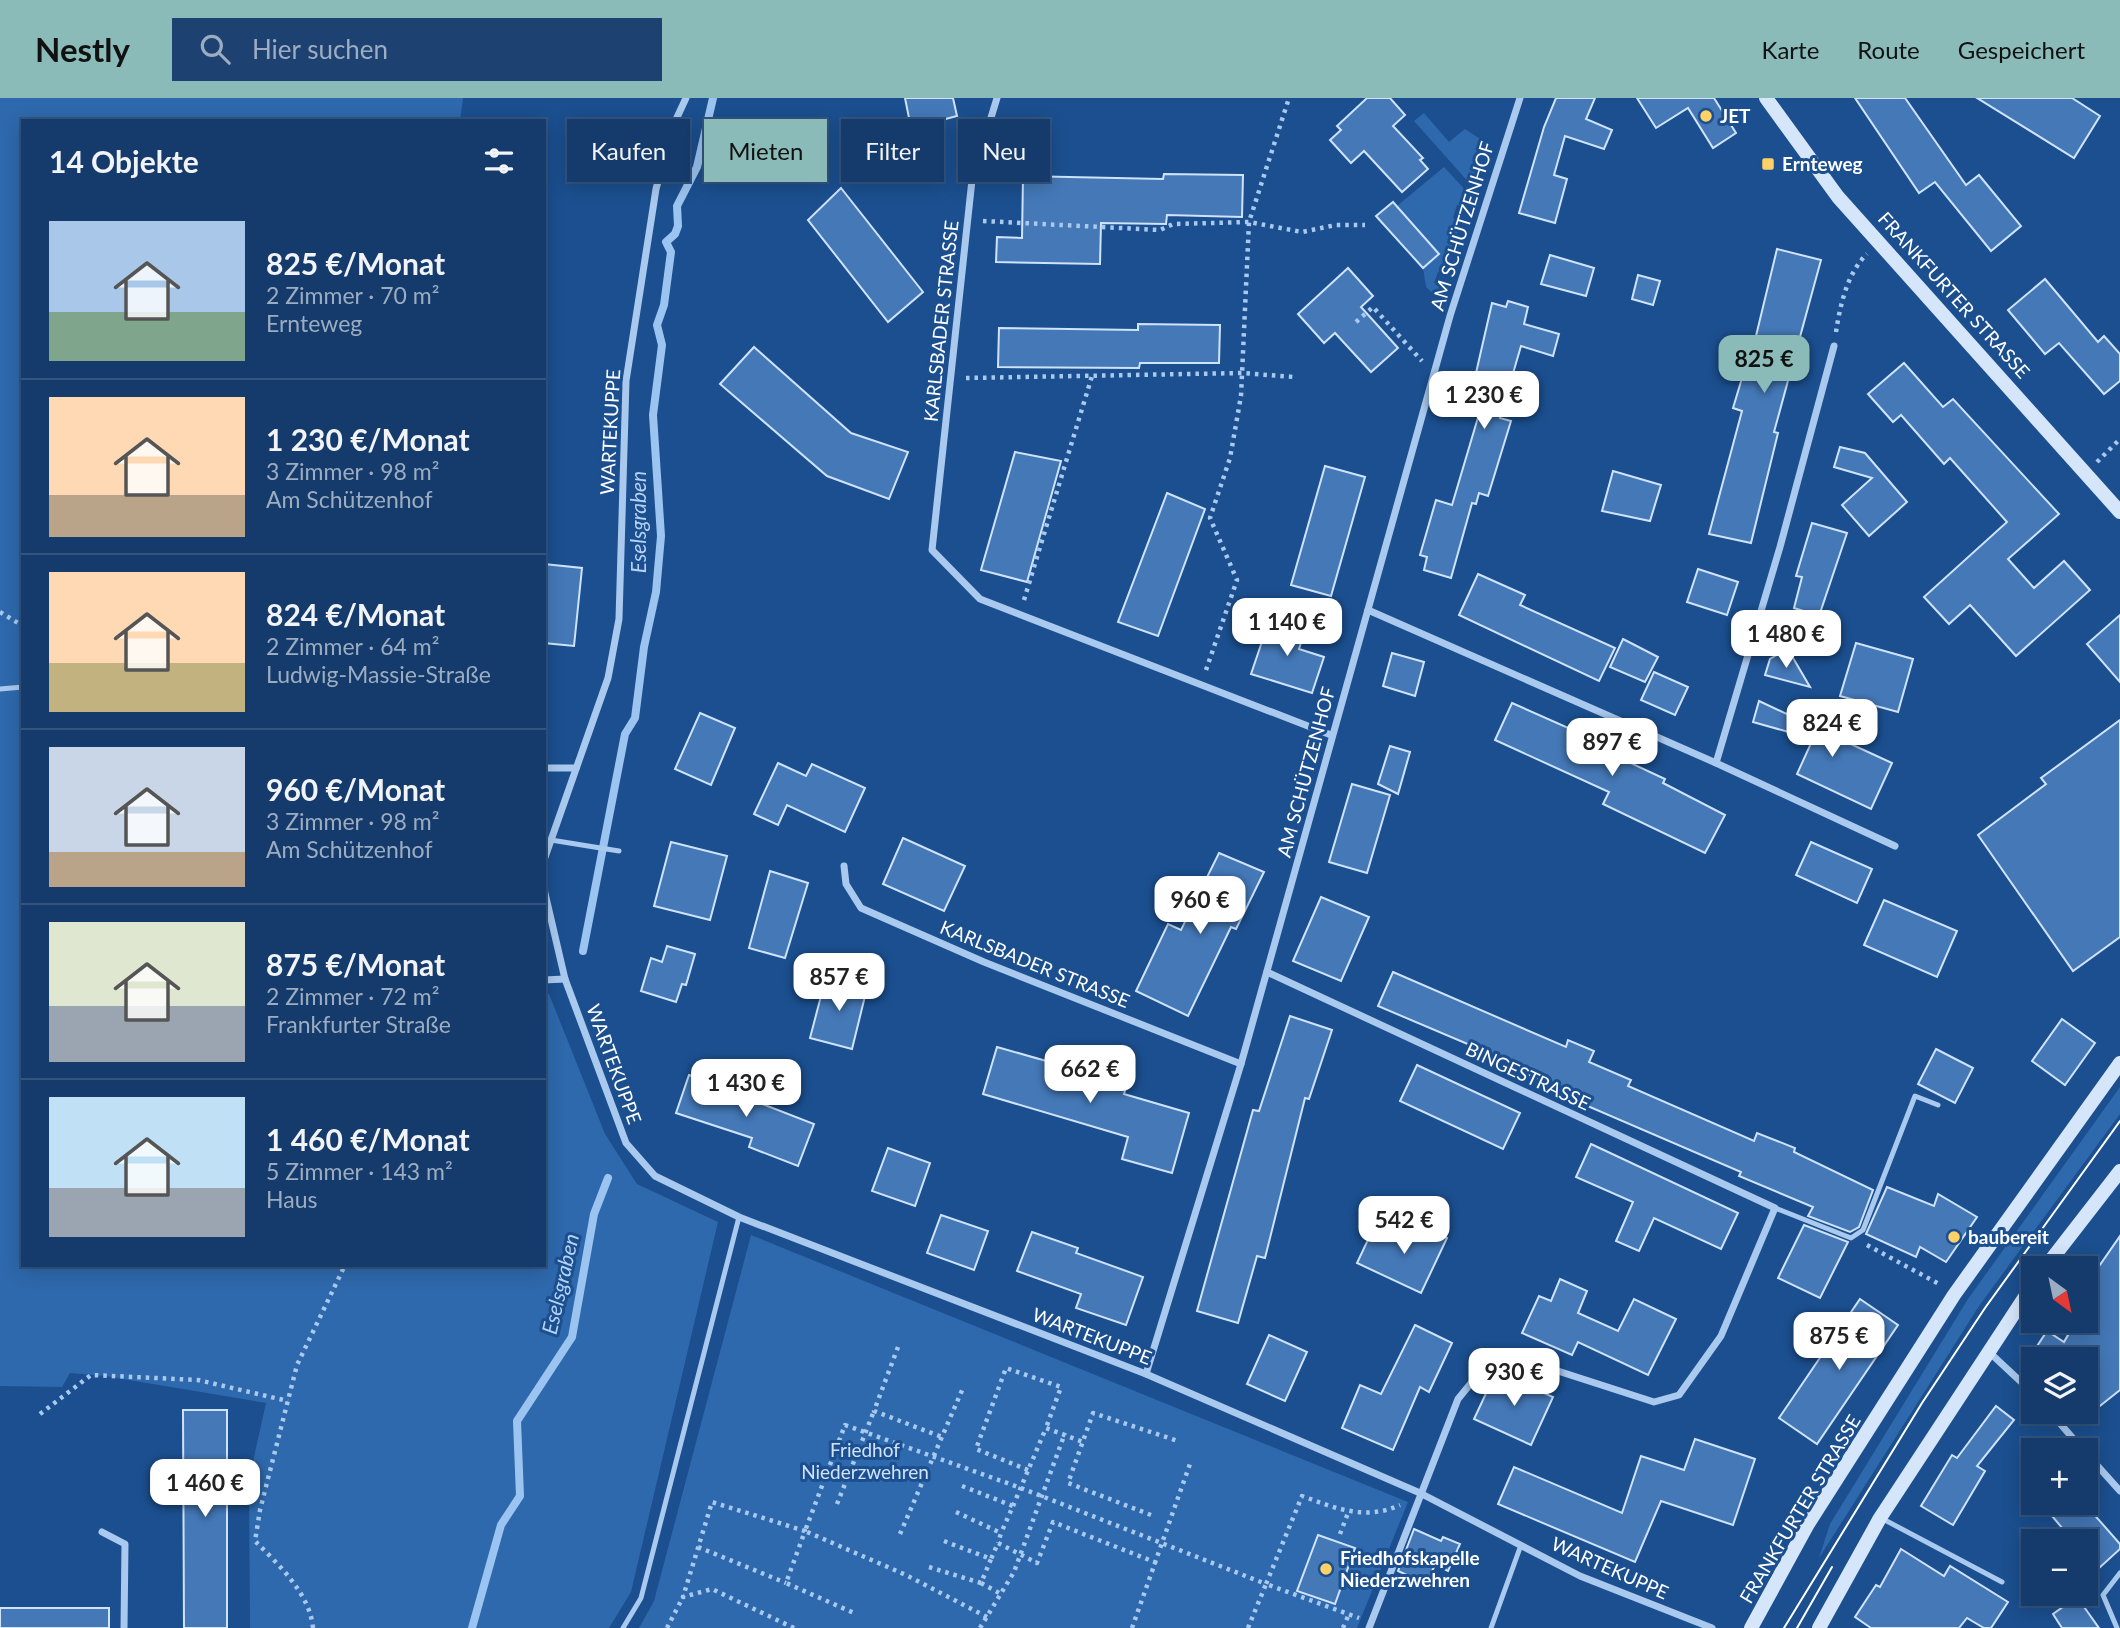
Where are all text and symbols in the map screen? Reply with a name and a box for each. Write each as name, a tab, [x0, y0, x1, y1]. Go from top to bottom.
search box	[172, 18, 662, 81]
text: Nestly	[35, 29, 130, 69]
icon: search	[196, 30, 234, 68]
text: Hier suchen	[252, 33, 388, 65]
text: Karte	[1762, 35, 1819, 64]
text: Route	[1857, 35, 1920, 64]
text: Gespeichert	[1958, 35, 2085, 64]
place label: JET	[1720, 104, 1751, 127]
marker: JET	[1698, 108, 1714, 124]
chip: Kaufen	[567, 119, 690, 182]
chip: Mieten	[704, 119, 827, 182]
chip: Filter	[841, 119, 944, 182]
chip: Neu	[958, 119, 1050, 182]
street label: AM SCHÜTZENHOF	[1425, 138, 1498, 313]
icon: filters	[480, 142, 518, 180]
text: 14 Objekte	[49, 143, 199, 179]
place label: Ernteweg	[1782, 152, 1863, 175]
marker: Ernteweg	[1760, 156, 1776, 172]
street label: FRANKFURTER STRASSE	[1874, 207, 2035, 382]
street label: KARLSBADER STRASSE	[918, 219, 963, 423]
text: 825 €/Monat	[266, 245, 445, 281]
icon: home	[105, 249, 189, 333]
text: 2 Zimmer · 70 m²	[266, 281, 439, 309]
text: Ernteweg	[266, 309, 362, 337]
pin: 825 €	[1715, 336, 1813, 395]
text: 825 €	[1735, 344, 1793, 372]
street label: WARTEKUPPE	[595, 369, 624, 495]
pin: 1 230 €	[1419, 372, 1549, 431]
text: 1 230 €	[1445, 380, 1523, 408]
text: 1 230 €/Monat	[266, 421, 470, 457]
icon: home	[105, 425, 189, 509]
text: 3 Zimmer · 98 m²	[266, 457, 439, 485]
water label: Eselsgraben	[625, 471, 650, 573]
text: Am Schützenhof	[266, 485, 432, 513]
text: 824 €/Monat	[266, 596, 445, 632]
pin: 1 140 €	[1222, 598, 1352, 658]
icon: home	[105, 600, 189, 684]
text: 1 140 €	[1248, 607, 1326, 635]
pin: 1 480 €	[1721, 610, 1851, 670]
text: 1 480 €	[1747, 619, 1825, 647]
text: 2 Zimmer · 64 m²	[266, 632, 439, 660]
text: Ludwig-Massie-Straße	[266, 660, 491, 688]
street label: AM SCHÜTZENHOF	[1272, 684, 1339, 860]
pin: 824 €	[1783, 700, 1881, 759]
text: 824 €	[1803, 708, 1861, 736]
pin: 897 €	[1563, 718, 1661, 778]
text: 897 €	[1583, 727, 1641, 755]
text: 960 €/Monat	[266, 771, 445, 807]
icon: home	[105, 775, 189, 859]
text: 3 Zimmer · 98 m²	[266, 807, 439, 835]
text: Am Schützenhof	[266, 835, 432, 863]
pin: 960 €	[1151, 876, 1249, 936]
text: 960 €	[1171, 885, 1229, 913]
street label: KARLSBADER STRASSE	[937, 915, 1133, 1012]
text: 875 €/Monat	[266, 946, 445, 982]
icon: home	[105, 950, 189, 1034]
pin: 857 €	[790, 954, 888, 1013]
text: 857 €	[810, 962, 868, 990]
text: 2 Zimmer · 72 m²	[266, 982, 439, 1010]
street label: WARTEKUPPE	[582, 1001, 647, 1127]
text: Frankfurter Straße	[266, 1010, 451, 1038]
street label: BINGESTRASSE	[1462, 1037, 1594, 1114]
pin: 662 €	[1041, 1046, 1139, 1105]
text: 662 €	[1061, 1054, 1119, 1082]
pin: 1 430 €	[681, 1060, 811, 1119]
text: 1 430 €	[707, 1068, 785, 1096]
text: 1 460 €/Monat	[266, 1121, 470, 1157]
icon: home	[105, 1125, 189, 1209]
text: 5 Zimmer · 143 m²	[266, 1157, 453, 1185]
text: Haus	[266, 1185, 317, 1213]
pin: 542 €	[1355, 1196, 1453, 1256]
text: 542 €	[1375, 1205, 1433, 1233]
place label: baubereit	[1968, 1225, 2049, 1248]
marker: baubereit	[1946, 1229, 1962, 1245]
water label: Eselsgraben	[536, 1231, 583, 1336]
north arrow	[2021, 1256, 2098, 1334]
map controls	[2021, 1256, 2098, 1606]
street label: WARTEKUPPE	[1029, 1302, 1155, 1369]
pin: 875 €	[1790, 1312, 1888, 1372]
text: 875 €	[1810, 1321, 1868, 1349]
button: layers	[2021, 1347, 2098, 1424]
pin: 930 €	[1465, 1348, 1563, 1408]
text: 930 €	[1485, 1357, 1543, 1385]
street label: FRANKFURTER STRASSE	[1734, 1410, 1865, 1607]
park label: Friedhof Niederzwehren	[801, 1438, 929, 1483]
button: +	[2021, 1438, 2098, 1515]
pin: 1 460 €	[140, 1460, 270, 1519]
text: 1 460 €	[166, 1468, 244, 1496]
button: −	[2021, 1529, 2098, 1606]
street label: WARTEKUPPE	[1548, 1531, 1672, 1604]
place label: Friedhofskapelle Niederzwehren	[1340, 1546, 1480, 1591]
marker: Friedhofskapelle Niederzwehren	[1318, 1561, 1334, 1577]

